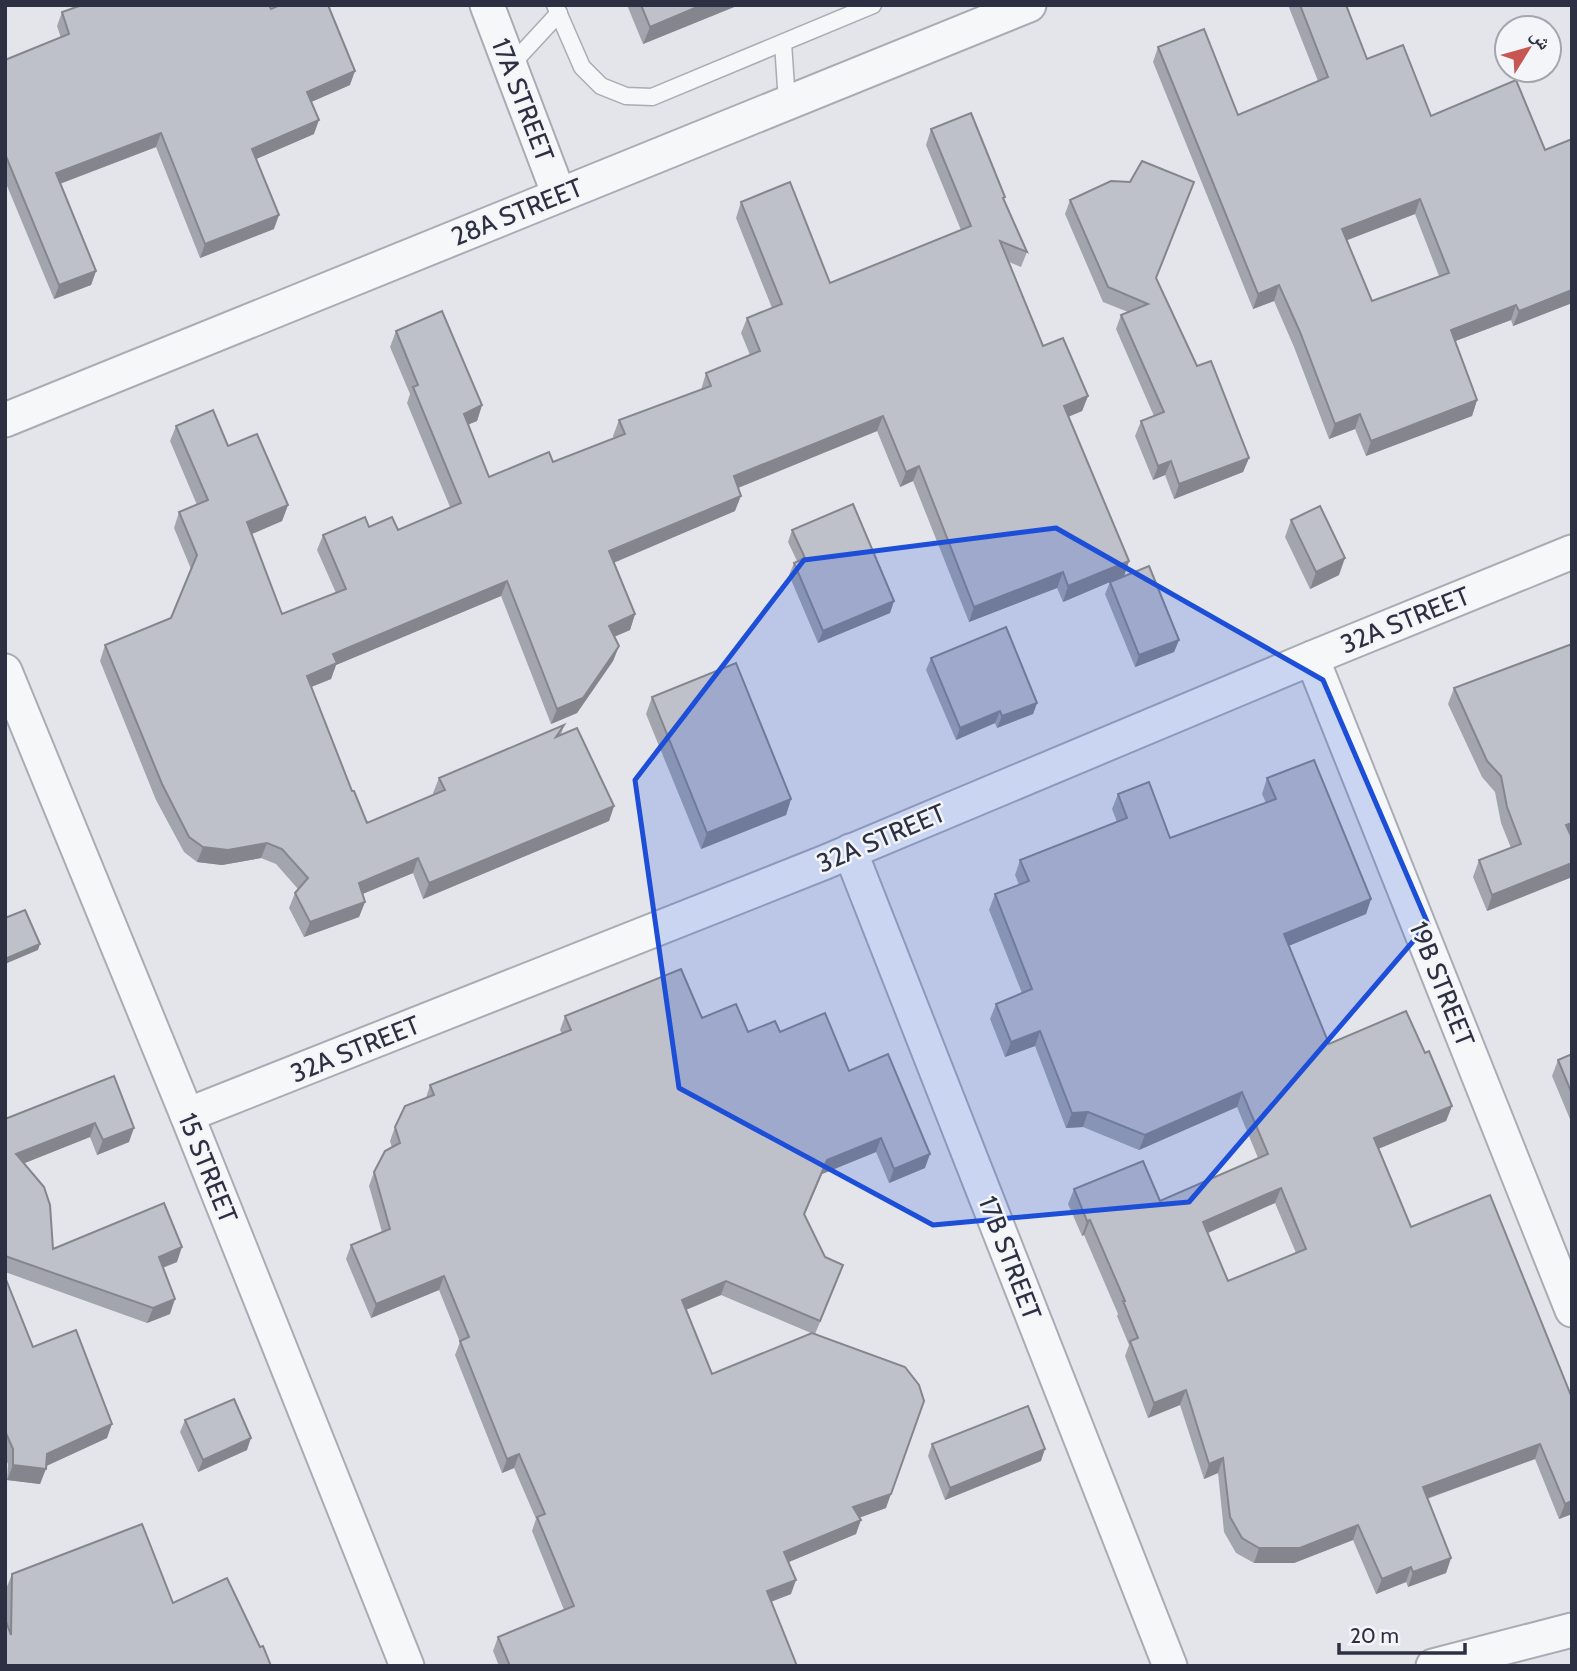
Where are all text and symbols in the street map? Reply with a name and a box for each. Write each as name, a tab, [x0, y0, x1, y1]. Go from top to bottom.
north arrow	[1493, 14, 1563, 84]
text: ش	[1526, 24, 1556, 54]
street label: 17A STREET	[485, 34, 561, 166]
street label: 28A STREET	[447, 171, 587, 253]
street label: 32A STREET	[1336, 579, 1475, 660]
street label: 32A STREET	[812, 796, 950, 879]
street label: 19B STREET	[1402, 917, 1482, 1051]
street label: 32A STREET	[286, 1008, 425, 1089]
street label: 15 STREET	[171, 1108, 245, 1228]
street label: 17B STREET	[972, 1191, 1048, 1325]
scale bar	[1339, 1612, 1465, 1656]
text: 20 m	[1350, 1623, 1399, 1648]

